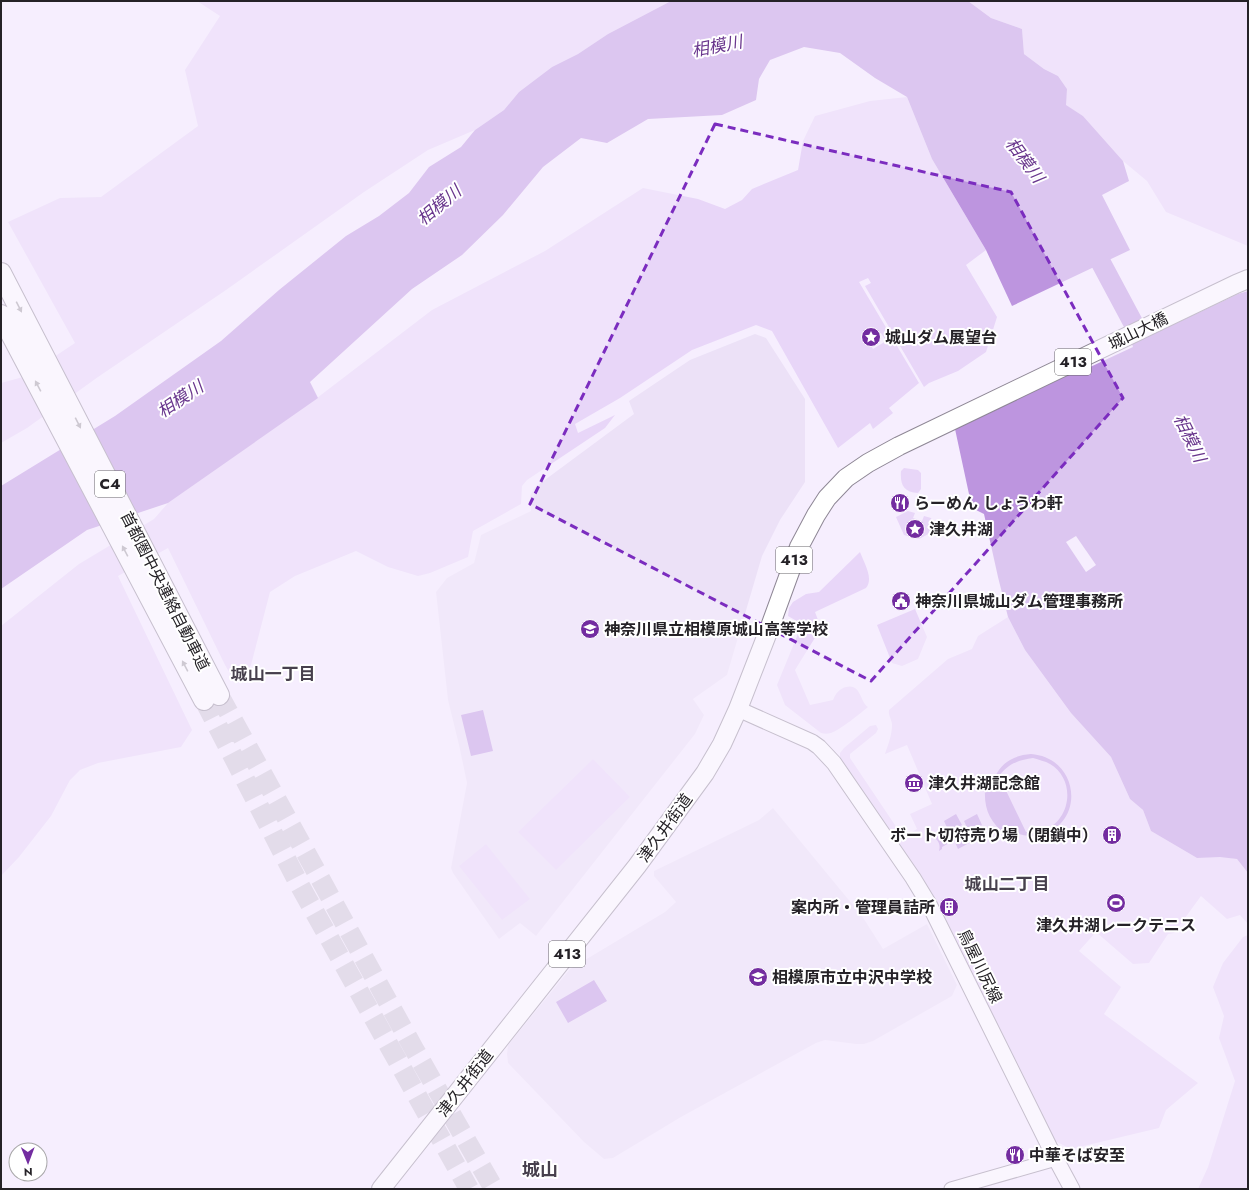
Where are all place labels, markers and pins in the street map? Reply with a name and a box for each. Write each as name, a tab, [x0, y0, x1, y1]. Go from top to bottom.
place icon: 城山ダム展望台	[860, 326, 882, 348]
place label: 城山ダム展望台	[885, 326, 997, 349]
restaurant icon: らーめん しょうわ軒	[889, 492, 911, 514]
place label: らーめん しょうわ軒	[914, 492, 1063, 515]
place icon: 津久井湖	[904, 518, 926, 540]
place label: 津久井湖	[929, 518, 993, 541]
public building icon: 神奈川県城山ダム管理事務所	[890, 590, 912, 612]
place label: 神奈川県城山ダム管理事務所	[915, 590, 1123, 613]
school or university icon: 神奈川県立相模原城山高等学校	[579, 618, 601, 640]
place label: 神奈川県立相模原城山高等学校	[604, 618, 828, 641]
museum icon: 津久井湖記念館	[903, 772, 925, 794]
place label: 津久井湖記念館	[928, 772, 1040, 795]
place label: ボート切符売り場（閉鎖中）	[890, 824, 1098, 847]
building icon: ボート切符売り場（閉鎖中）	[1101, 824, 1123, 846]
sports icon: 津久井湖レークテニス	[1105, 892, 1127, 914]
place label: 案内所・管理員詰所	[791, 896, 935, 919]
building icon: 案内所・管理員詰所	[938, 896, 960, 918]
place label: 津久井湖レークテニス	[1036, 914, 1196, 937]
school or university icon: 相模原市立中沢中学校	[747, 966, 769, 988]
place label: 相模原市立中沢中学校	[772, 966, 932, 989]
restaurant icon: 中華そば安至	[1004, 1144, 1026, 1166]
place label: 中華そば安至	[1029, 1144, 1125, 1167]

